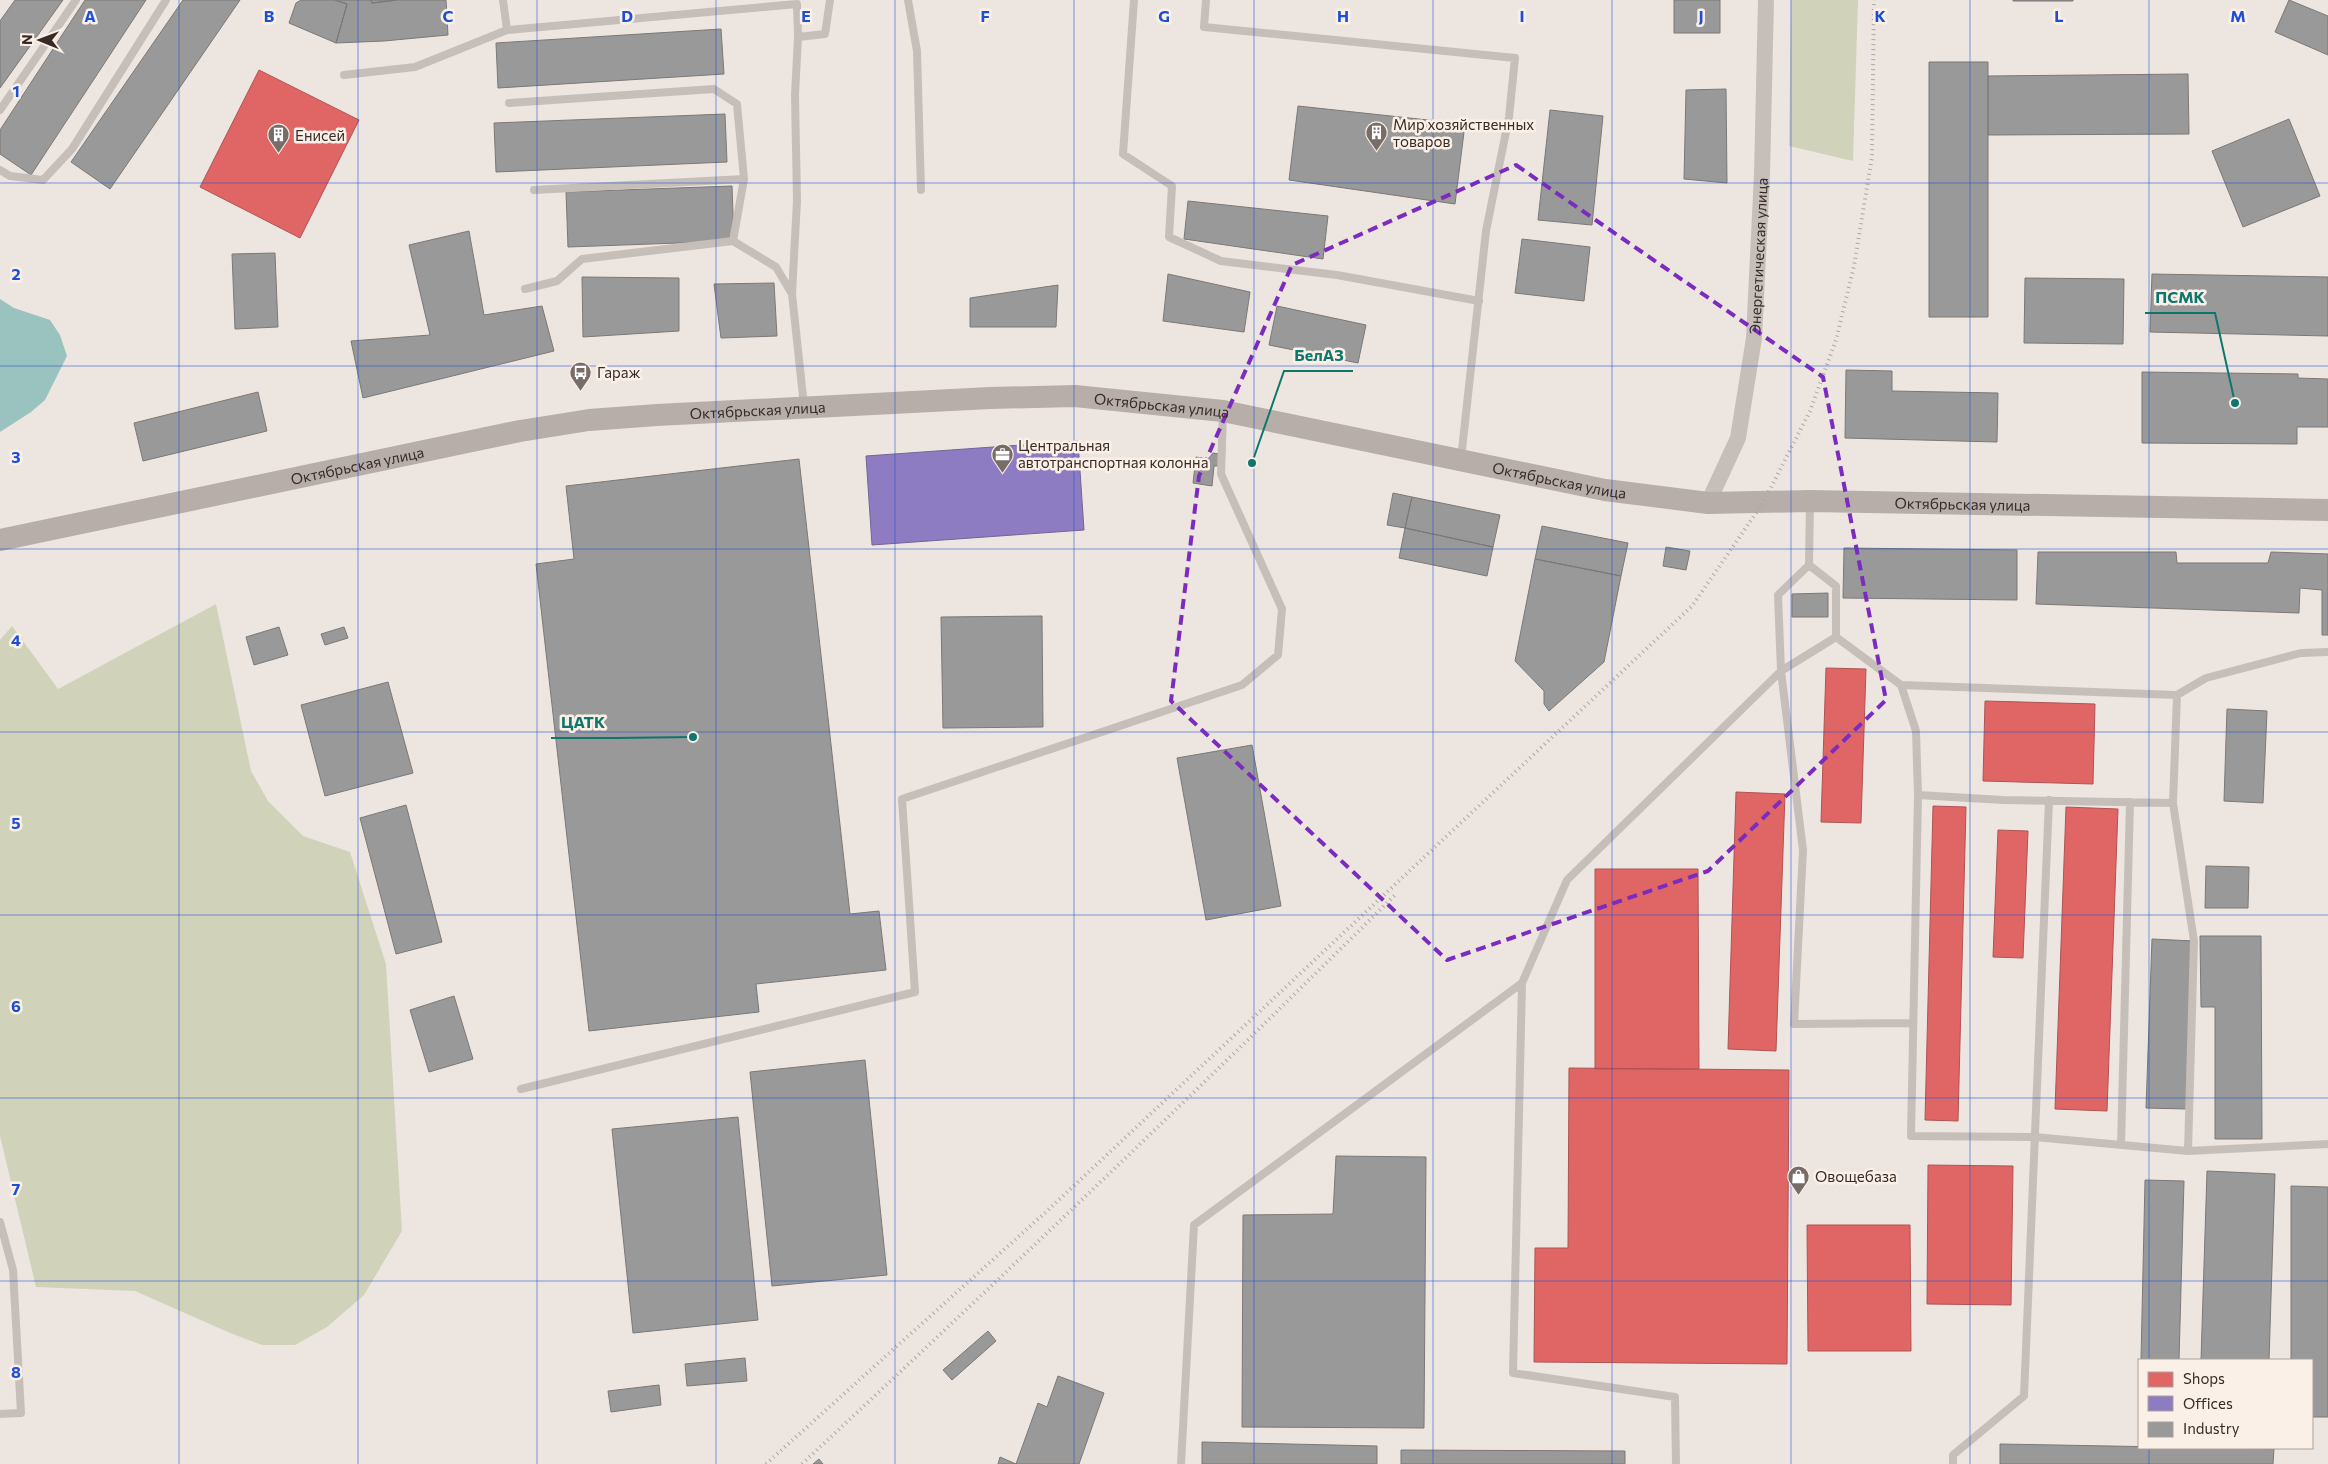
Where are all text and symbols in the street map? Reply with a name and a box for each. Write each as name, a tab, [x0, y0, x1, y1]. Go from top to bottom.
text: A	[84, 6, 96, 25]
text: B	[264, 6, 275, 25]
text: C	[443, 6, 454, 25]
text: D	[621, 6, 633, 25]
text: E	[801, 6, 811, 25]
text: F	[980, 6, 990, 25]
text: G	[1158, 6, 1170, 25]
text: H	[1337, 6, 1349, 25]
text: I	[1519, 6, 1525, 25]
text: J	[1698, 6, 1704, 25]
text: K	[1874, 6, 1886, 25]
text: L	[2054, 6, 2064, 25]
text: M	[2230, 6, 2246, 25]
north arrow	[15, 15, 65, 65]
text: N	[18, 34, 35, 45]
text: 1	[12, 81, 20, 100]
place label: Мир хозяйственных товаров	[1393, 115, 1534, 150]
building icon: Мир хозяйственных товаров	[1365, 121, 1389, 152]
building icon: Енисей	[267, 123, 291, 154]
place label: Енисей	[295, 126, 345, 144]
street label: Энергетическая улица	[1745, 177, 1771, 335]
text: 2	[11, 264, 21, 283]
callout: ПСМК	[2145, 282, 2215, 313]
text: ПСМК	[2155, 287, 2205, 306]
callout: БелАЗ	[1284, 340, 1353, 371]
text: БелАЗ	[1294, 345, 1344, 364]
bus stop icon: Гараж	[569, 360, 593, 391]
place label: Гараж	[597, 363, 641, 381]
street label: Октябрьская улица	[1093, 389, 1231, 421]
street label: Октябрьская улица	[689, 397, 826, 422]
place label: Центральная автотранспортная колонна	[1018, 436, 1208, 471]
street label: Октябрьская улица	[289, 442, 426, 488]
office icon: Центральная автотранспортная колонна	[990, 442, 1014, 473]
text: 3	[11, 447, 21, 466]
street label: Октябрьская улица	[1491, 458, 1627, 502]
street label: Октябрьская улица	[1894, 493, 2031, 514]
text: 4	[11, 630, 21, 649]
callout: ЦАТК	[551, 707, 615, 738]
text: ЦАТК	[561, 712, 605, 731]
text: 5	[11, 813, 21, 832]
text: 6	[11, 996, 21, 1015]
shop icon: Овощебаза	[1787, 1164, 1811, 1195]
place label: Овощебаза	[1815, 1167, 1897, 1185]
text: 7	[12, 1179, 21, 1198]
legend	[2138, 1359, 2313, 1449]
text: 8	[11, 1362, 21, 1381]
text: Shops	[2183, 1369, 2225, 1387]
text: Offices	[2183, 1394, 2233, 1412]
text: Industry	[2183, 1419, 2240, 1437]

